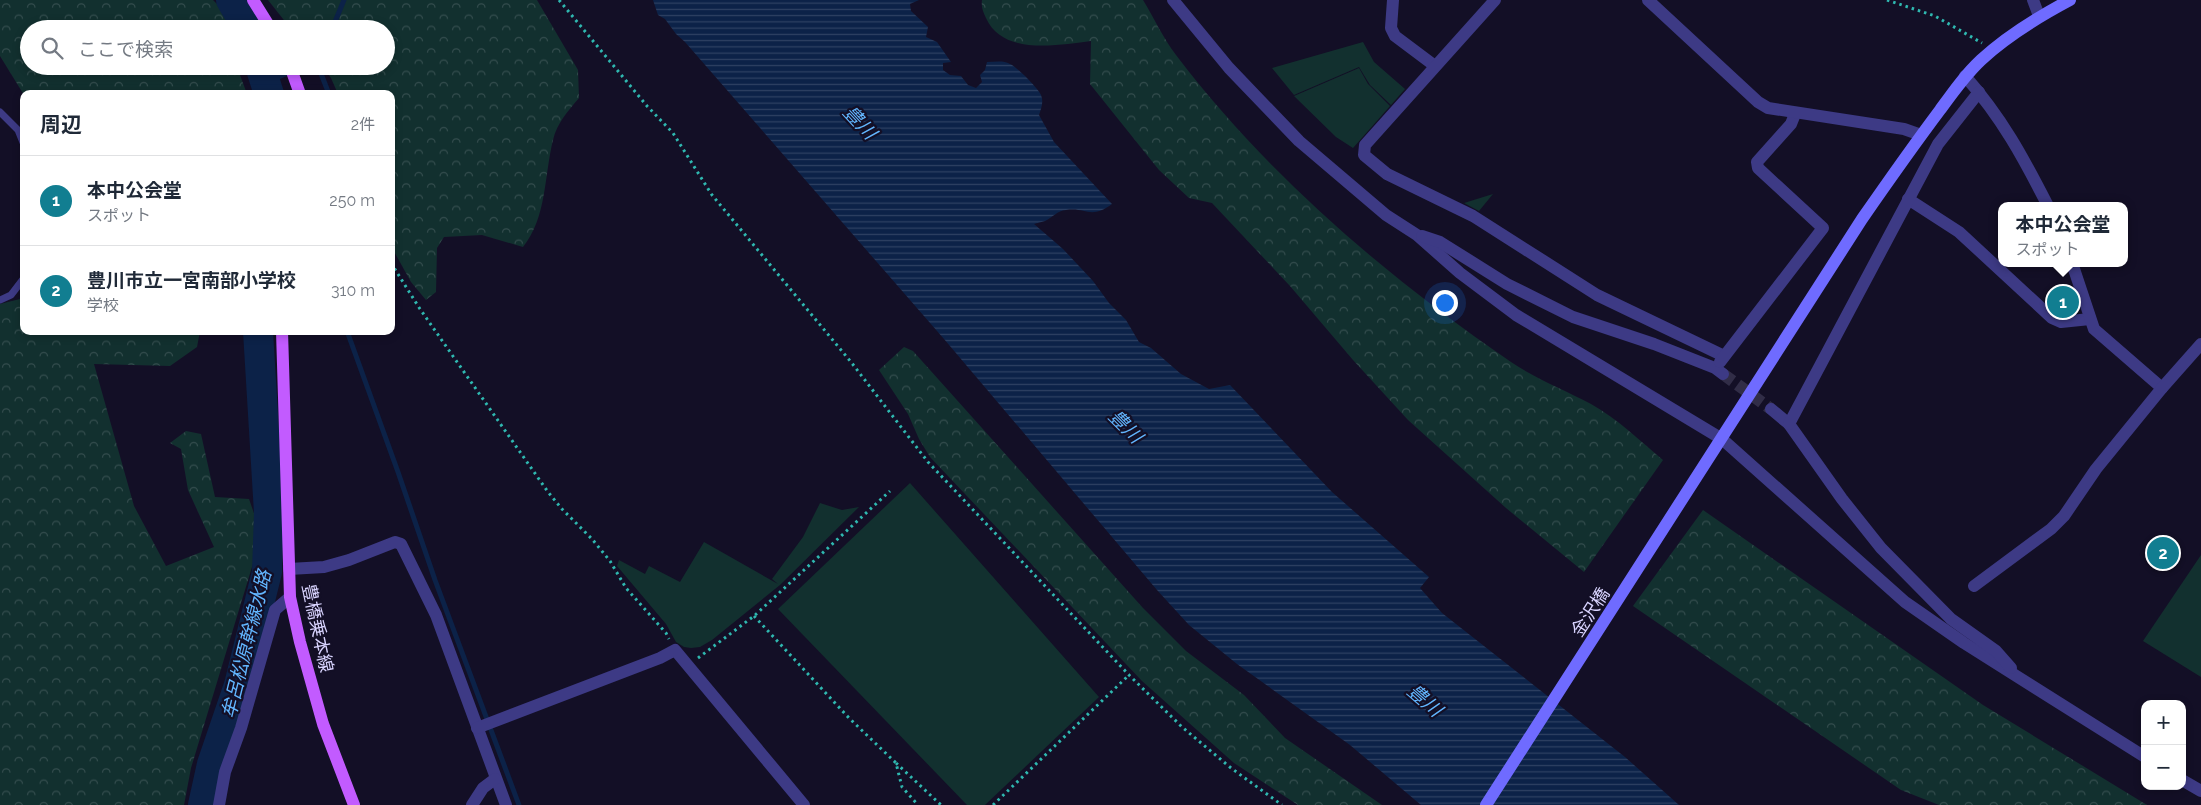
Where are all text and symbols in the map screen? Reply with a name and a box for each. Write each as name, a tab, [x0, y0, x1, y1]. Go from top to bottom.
search box	[20, 20, 395, 75]
icon: search	[38, 34, 66, 62]
text: ここで検索	[78, 38, 173, 60]
water label: 豊川	[839, 101, 882, 145]
text: 周辺	[40, 112, 82, 137]
text: 2件	[351, 115, 375, 134]
text: 本中公会堂	[87, 179, 182, 201]
text: 1	[52, 191, 60, 210]
text: 250 m	[329, 191, 375, 210]
popup	[1998, 202, 2128, 267]
text: スポット	[87, 206, 151, 225]
text: 本中公会堂	[2015, 213, 2111, 235]
text: スポット	[2015, 240, 2080, 259]
text: 豊川市立一宮南部小学校	[87, 269, 296, 291]
text: 2	[51, 281, 61, 300]
text: 310 m	[331, 281, 375, 300]
pin: 1	[2047, 283, 2079, 321]
your location	[1432, 290, 1458, 316]
text: 学校	[87, 296, 119, 315]
water label: 豊川	[1105, 405, 1149, 449]
pin: 2	[2147, 534, 2179, 572]
water label: 牟呂松原幹線水路	[217, 566, 276, 720]
street label: 豊橋乗本線	[298, 582, 338, 674]
street label: 金沢橋	[1566, 584, 1614, 640]
water label: 豊川	[1403, 679, 1448, 722]
map controls	[2141, 700, 2186, 790]
button: +	[2141, 700, 2186, 745]
button: −	[2141, 745, 2186, 790]

